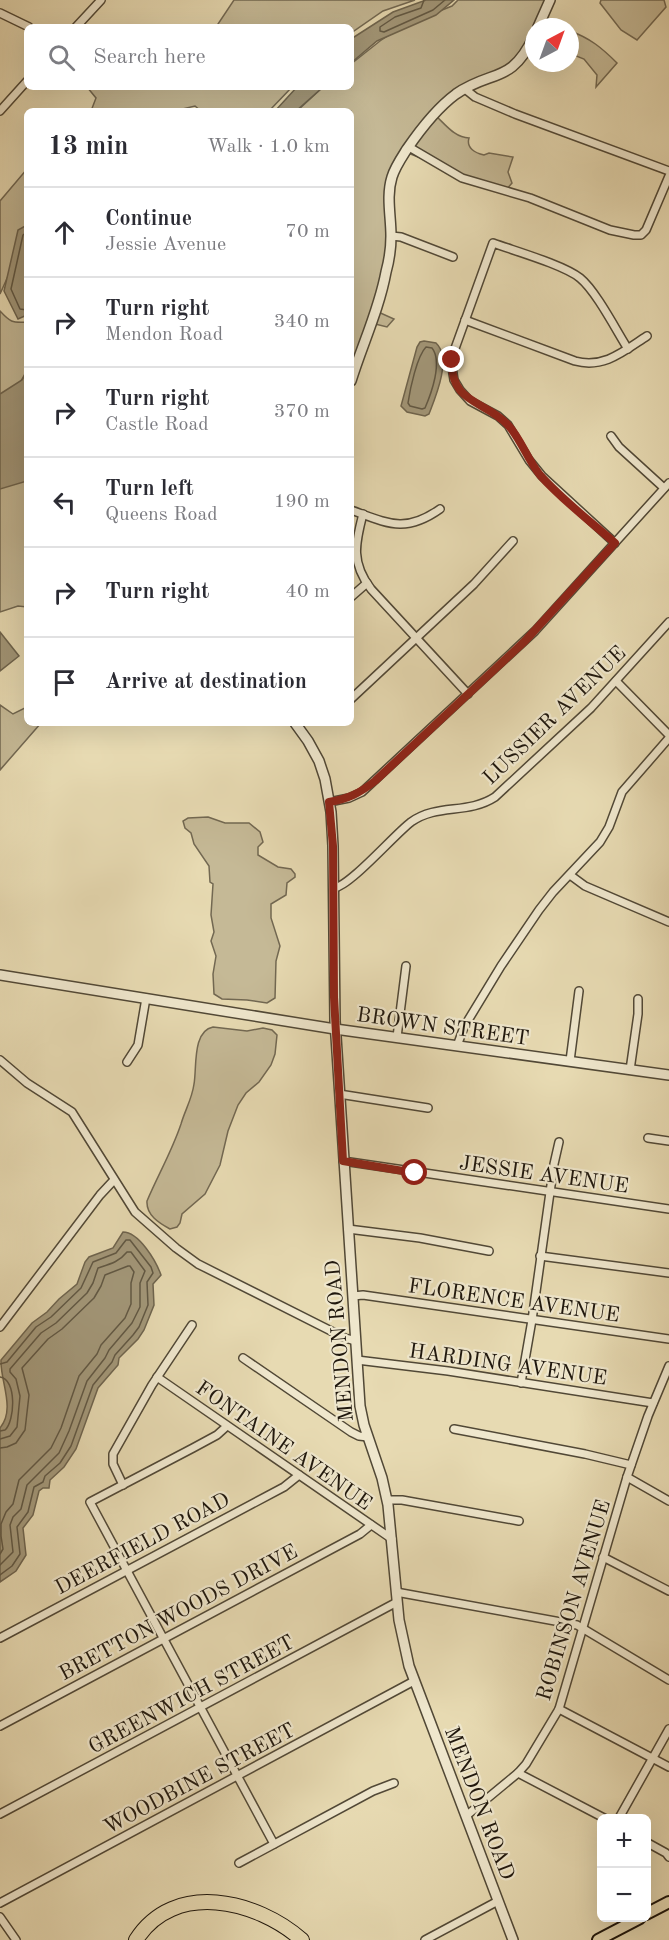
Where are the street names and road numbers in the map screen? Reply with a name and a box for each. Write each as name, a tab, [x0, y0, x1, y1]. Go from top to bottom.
street label: LUSSIER AVENUE	[480, 643, 630, 789]
street label: BROWN STREET	[355, 1005, 530, 1050]
street label: JESSIE AVENUE	[458, 1153, 630, 1198]
street label: MENDON ROAD	[323, 1259, 358, 1423]
street label: FLORENCE AVENUE	[407, 1276, 621, 1327]
street label: HARDING AVENUE	[407, 1341, 608, 1390]
street label: FONTAINE AVENUE	[191, 1378, 375, 1515]
street label: DEERFIELD ROAD	[52, 1489, 234, 1599]
street label: ROBINSON AVENUE	[534, 1498, 615, 1703]
street label: BRETTON WOODS DRIVE	[56, 1541, 301, 1685]
street label: GREENWICH STREET	[85, 1632, 298, 1758]
street label: WOODBINE STREET	[101, 1720, 299, 1839]
street label: MENDON ROAD	[440, 1724, 517, 1883]

